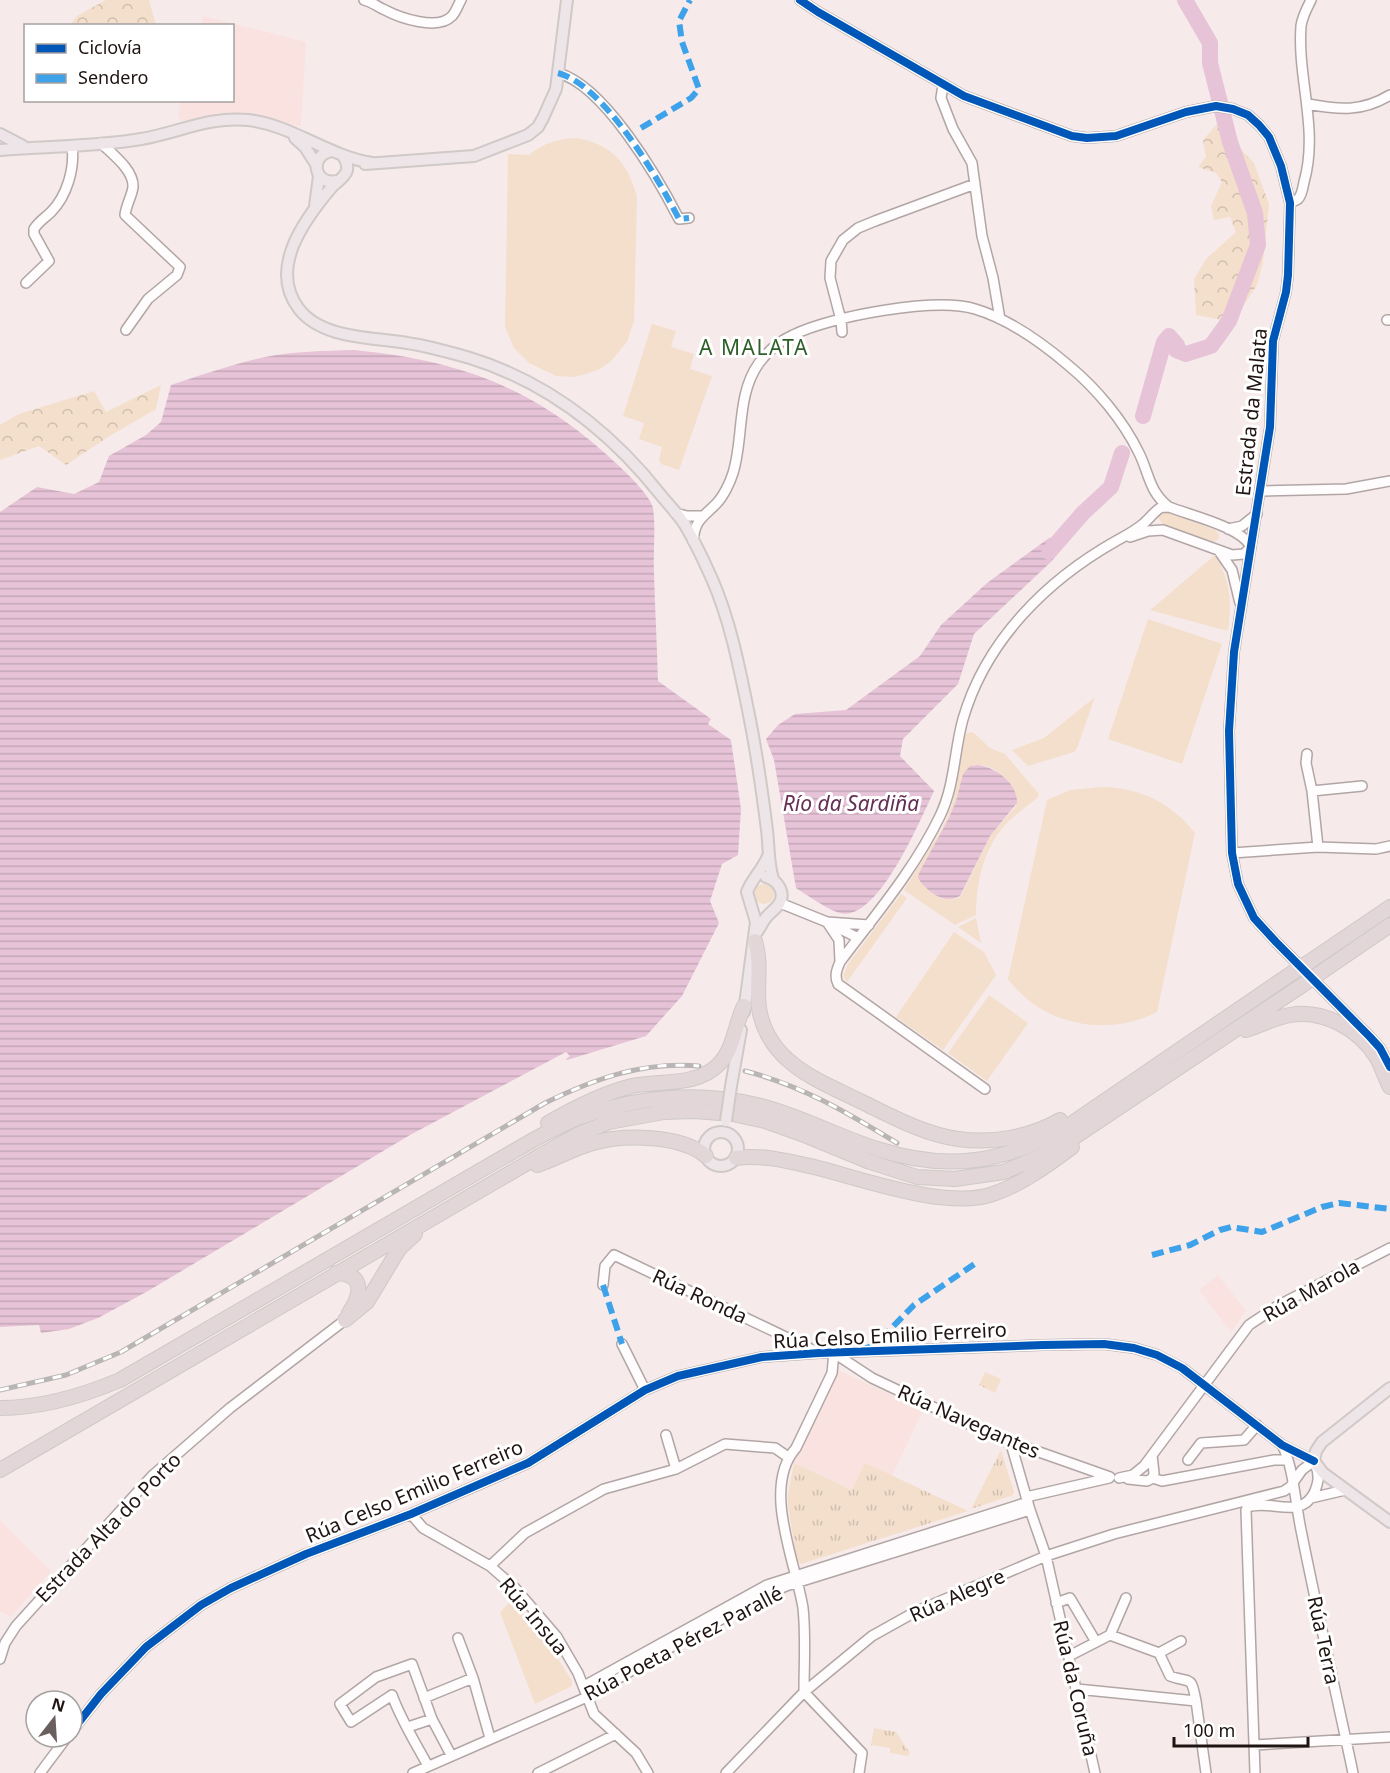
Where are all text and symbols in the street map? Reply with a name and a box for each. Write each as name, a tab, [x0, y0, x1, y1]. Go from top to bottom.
legend	[24, 24, 234, 102]
text: Ciclovía	[78, 35, 142, 59]
text: Sendero	[78, 65, 148, 89]
street label: Estrada da Malata	[1229, 327, 1273, 497]
district label: A MALATA	[699, 333, 809, 361]
water label: Río da Sardiña	[783, 789, 919, 817]
street label: Rúa Marola	[1258, 1252, 1364, 1328]
street label: Rúa Ronda	[648, 1262, 752, 1330]
street label: Rúa Celso Emilio Ferreiro	[772, 1315, 1008, 1355]
street label: Rúa Navegantes	[894, 1378, 1044, 1464]
street label: Rúa Celso Emilio Ferreiro	[301, 1433, 527, 1549]
street label: Estrada Alta do Porto	[29, 1446, 187, 1608]
street label: Rúa Alegre	[905, 1562, 1009, 1628]
street label: Rúa Insua	[494, 1571, 574, 1661]
street label: Rúa Poeta Pérez Parallé	[579, 1579, 787, 1707]
street label: Rúa Terra	[1301, 1593, 1347, 1687]
street label: Rúa da Coruña	[1047, 1617, 1105, 1759]
north arrow	[24, 1689, 84, 1749]
text: N	[49, 1692, 68, 1717]
scale bar	[1174, 1710, 1308, 1748]
text: 100 m	[1183, 1718, 1235, 1742]

